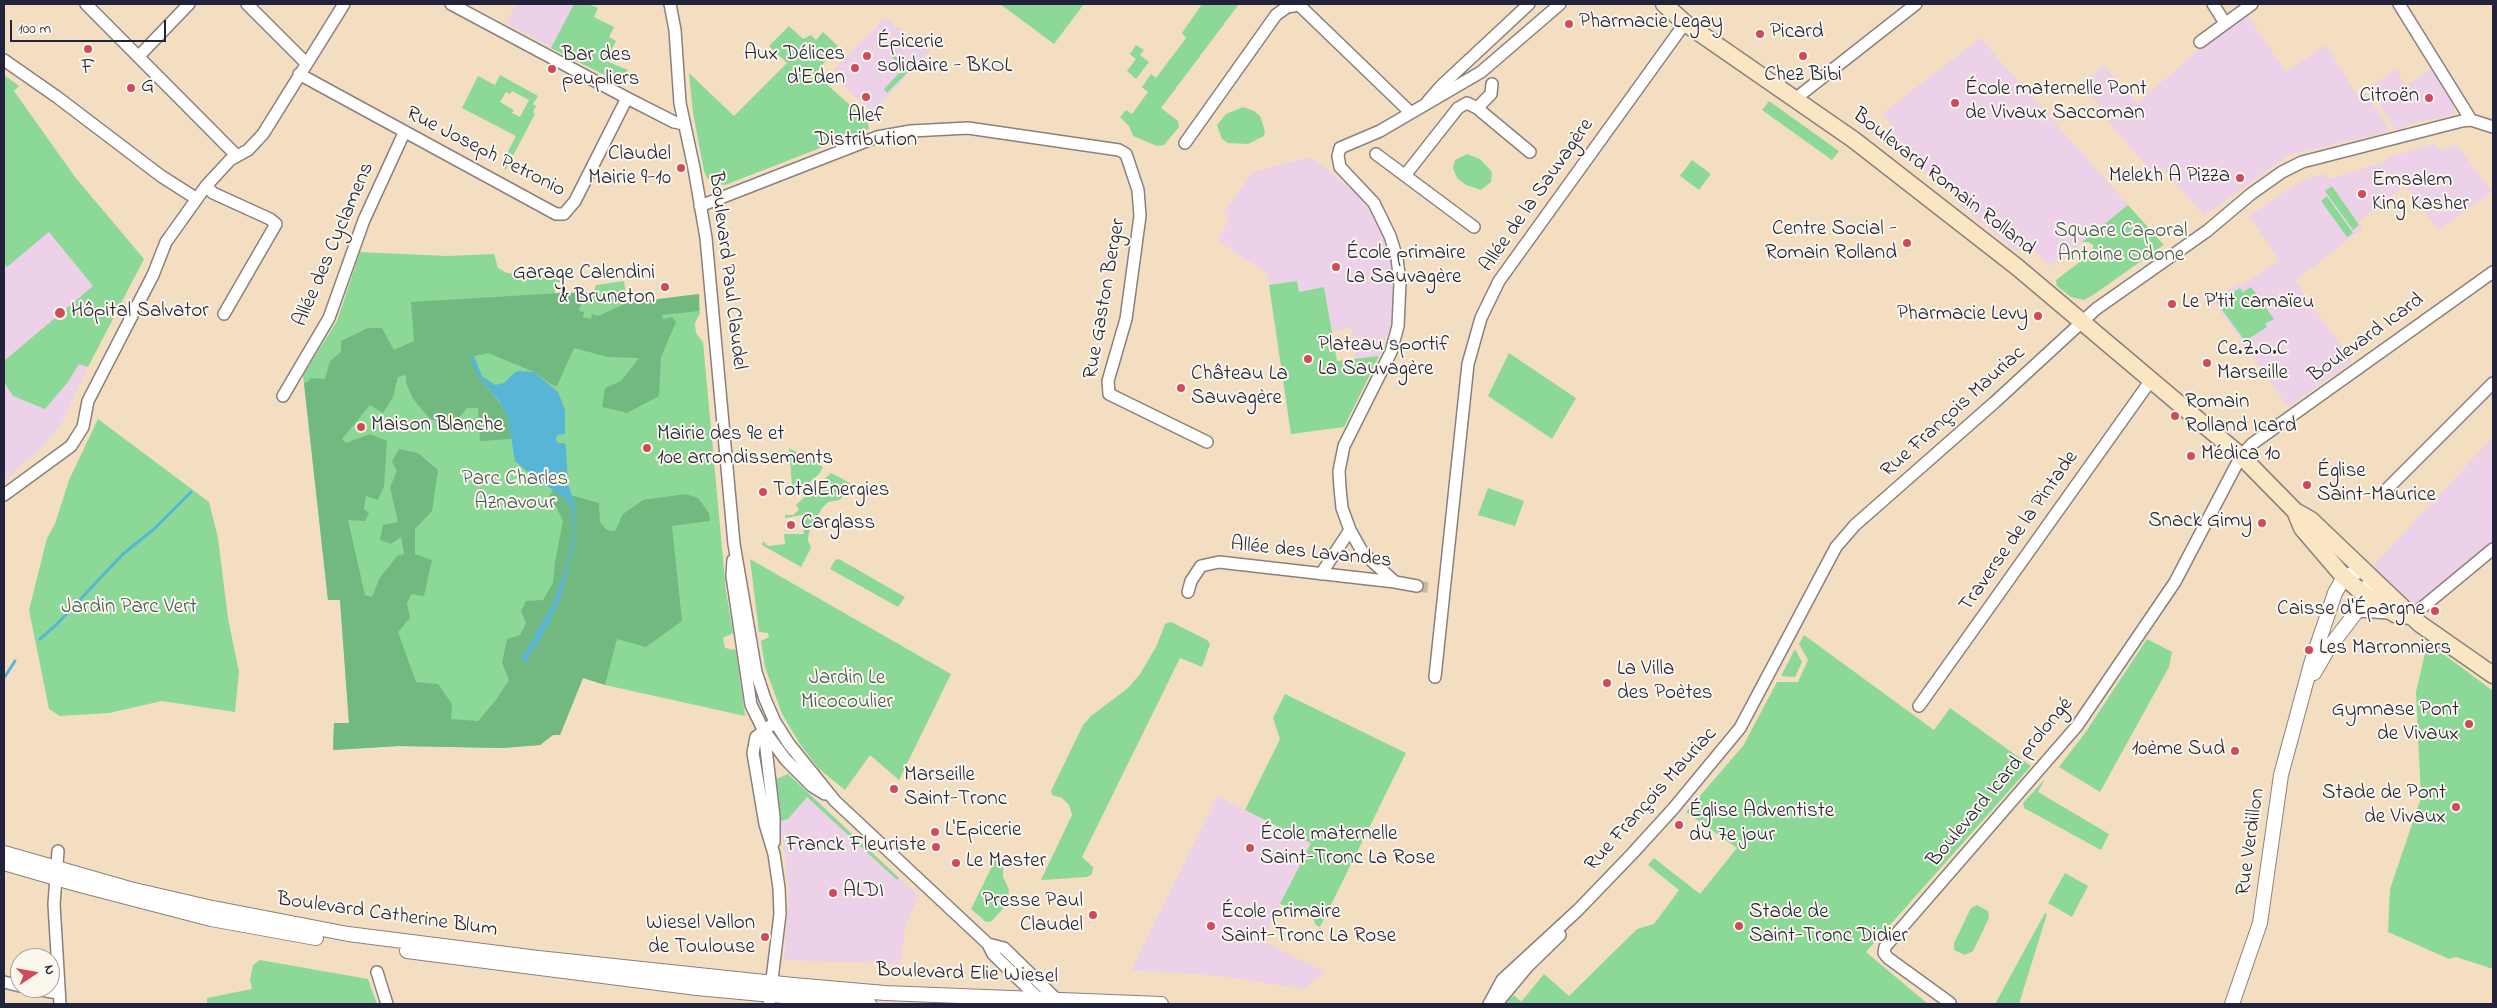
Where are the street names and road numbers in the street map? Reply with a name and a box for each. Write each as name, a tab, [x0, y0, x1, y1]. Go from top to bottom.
street label: Rue Joseph Petronio	[401, 102, 569, 204]
street label: Boulevard Romain Rolland	[1847, 104, 2039, 262]
street label: Allée de la Sauvagère	[1476, 114, 1600, 278]
street label: Allée des Cyclamens	[289, 159, 381, 331]
street label: Boulevard Paul Claudel	[701, 171, 751, 371]
street label: Rue Gaston Berger	[1079, 217, 1133, 381]
street label: Boulevard Icard	[2304, 289, 2430, 389]
street label: Rue François Mauriac	[1877, 342, 2031, 484]
street label: Traverse de la Pintade	[1955, 447, 2085, 617]
street label: Allée des Lavandes	[1229, 533, 1393, 575]
street label: Boulevard Icard prolongé	[1923, 693, 2079, 873]
street label: Rue François Mauriac	[1581, 723, 1723, 877]
street label: Rue Verdillon	[2232, 787, 2272, 897]
street label: Boulevard Catherine Blum	[275, 888, 499, 944]
street label: Boulevard Elie Wiesel	[876, 959, 1058, 991]

